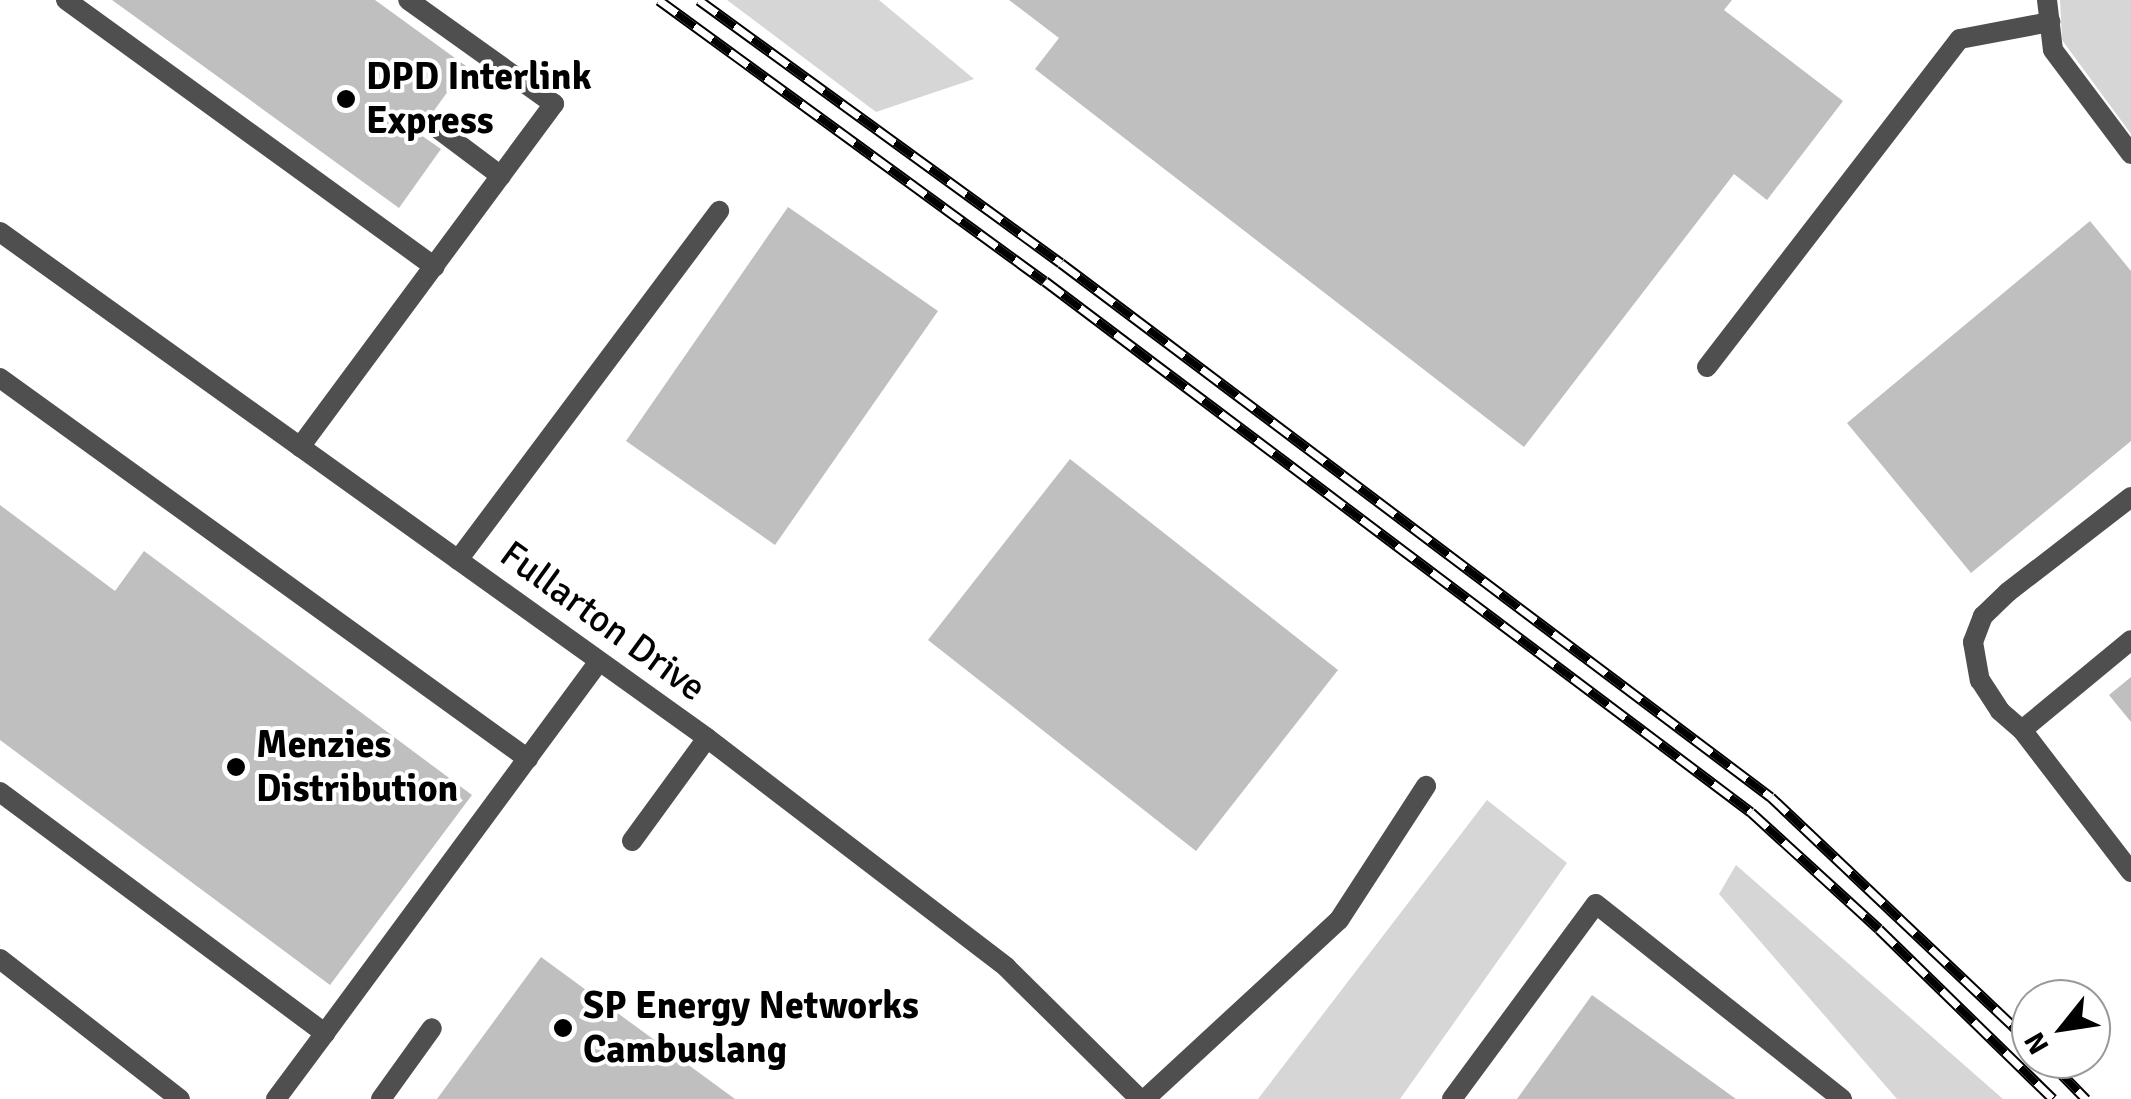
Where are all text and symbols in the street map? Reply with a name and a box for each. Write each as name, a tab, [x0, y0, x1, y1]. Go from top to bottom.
place label: DPD Interlink Express	[366, 54, 592, 143]
marker: DPD Interlink Express	[335, 88, 357, 110]
street label: Fullarton Drive	[492, 531, 714, 711]
place label: Menzies Distribution	[256, 722, 458, 812]
marker: Menzies Distribution	[225, 756, 247, 778]
north arrow	[2011, 979, 2111, 1079]
place label: SP Energy Networks Cambuslang	[583, 983, 919, 1072]
marker: SP Energy Networks Cambuslang	[552, 1017, 574, 1039]
text: N	[2017, 1026, 2056, 1060]

